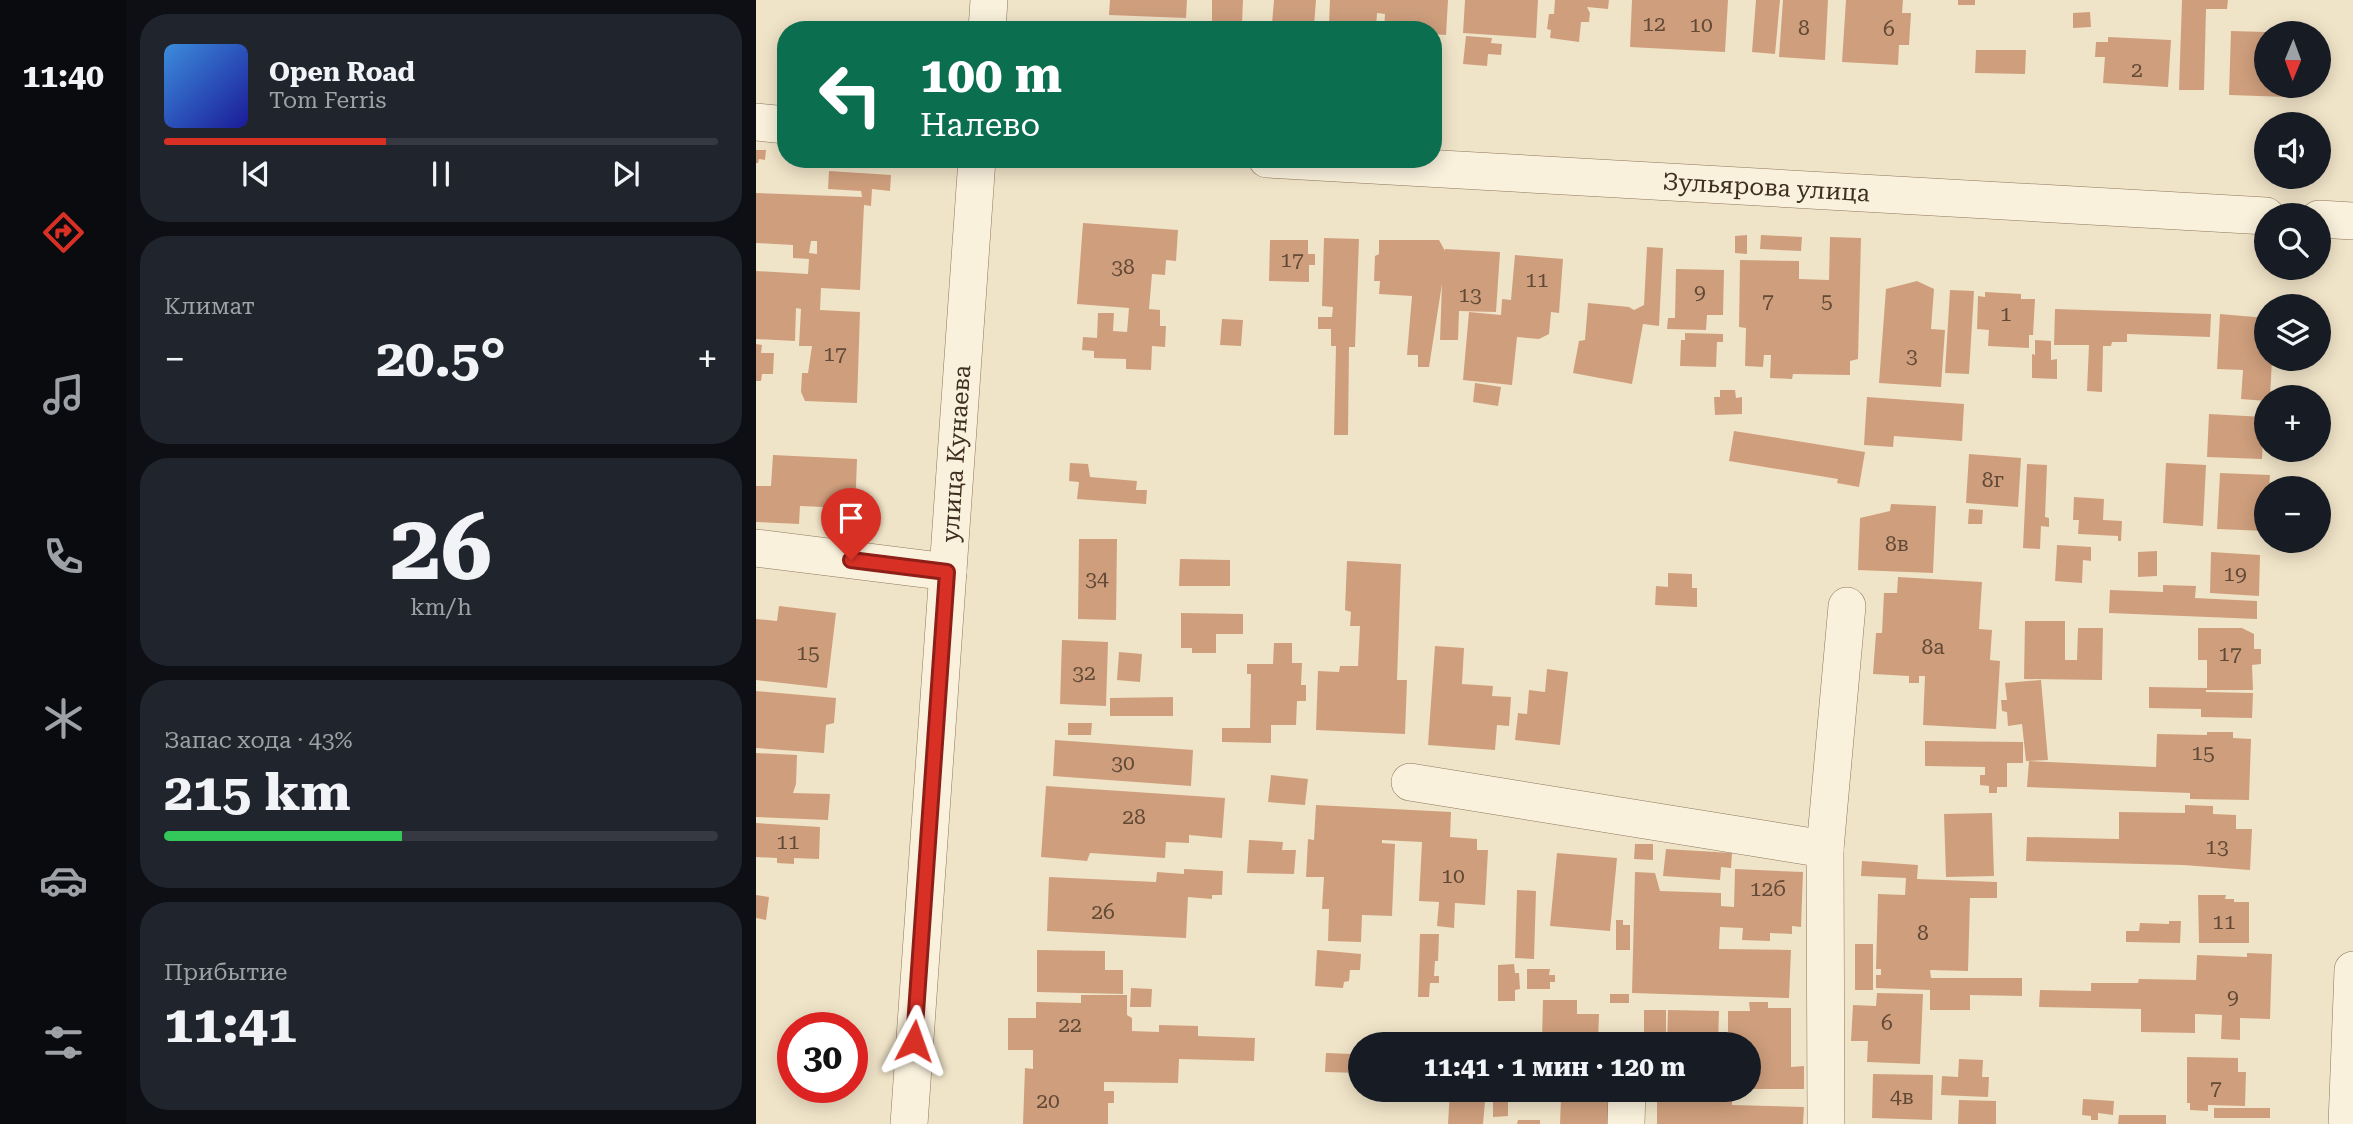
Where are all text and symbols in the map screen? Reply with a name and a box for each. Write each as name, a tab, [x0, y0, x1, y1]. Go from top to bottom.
house number: 12	[1642, 12, 1666, 36]
house number: 10	[1689, 13, 1713, 37]
house number: 8	[1798, 16, 1810, 40]
house number: 6	[1883, 17, 1895, 41]
north arrow	[2254, 21, 2331, 98]
map controls	[2254, 21, 2331, 553]
text: 100 m	[920, 47, 1062, 104]
icon: left	[805, 49, 896, 140]
text: 11:40	[22, 57, 104, 95]
text: Open Road	[269, 57, 415, 87]
house number: 2	[2131, 58, 2143, 82]
text: Tom Ferris	[269, 87, 386, 114]
text: Налево	[920, 106, 1040, 144]
button: sound	[2254, 112, 2331, 189]
icon: previous	[237, 155, 275, 193]
icon: pause	[422, 155, 460, 193]
icon: next	[607, 155, 645, 193]
street label: Зульярова улица	[1662, 168, 1871, 207]
button: search	[2254, 203, 2331, 280]
icon: directions	[39, 208, 88, 257]
house number: 17	[1280, 248, 1304, 272]
house number: 38	[1111, 255, 1135, 279]
house number: 11	[1525, 268, 1549, 292]
house number: 9	[1694, 280, 1706, 304]
house number: 13	[1458, 283, 1482, 307]
house number: 7	[1762, 289, 1774, 313]
house number: 5	[1821, 289, 1833, 313]
text: Климат	[164, 293, 255, 320]
button: layers	[2254, 294, 2331, 371]
house number: 1	[2000, 302, 2012, 326]
text: 20.5°	[376, 328, 506, 389]
text: −	[164, 337, 185, 381]
text: +	[697, 337, 718, 381]
house number: 17	[823, 342, 847, 366]
house number: 3	[1906, 344, 1918, 368]
street label: улица Кунаева	[936, 364, 976, 543]
icon: music	[39, 370, 88, 419]
button: +	[2254, 385, 2331, 462]
house number: 8г	[1982, 468, 2004, 492]
button: −	[2254, 476, 2331, 553]
pin	[821, 488, 881, 560]
text: 26	[390, 495, 492, 601]
icon: arrive	[832, 499, 870, 537]
icon: phone	[39, 532, 88, 581]
house number: 8в	[1885, 532, 1909, 556]
house number: 19	[2223, 562, 2247, 586]
house number: 34	[1085, 567, 1109, 591]
text: km/h	[410, 594, 472, 621]
house number: 8а	[1921, 635, 1945, 659]
house number: 15	[796, 641, 820, 665]
house number: 17	[2218, 642, 2242, 666]
house number: 32	[1072, 661, 1096, 685]
icon: climate	[39, 694, 88, 743]
text: Запас хода · 43%	[164, 727, 353, 754]
house number: 15	[2191, 741, 2215, 765]
house number: 30	[1111, 751, 1135, 775]
text: 215 km	[164, 762, 351, 823]
house number: 28	[1122, 805, 1146, 829]
house number: 11	[776, 830, 800, 854]
house number: 13	[2205, 835, 2229, 859]
icon: car	[39, 856, 88, 905]
house number: 10	[1441, 864, 1465, 888]
house number: 12б	[1750, 877, 1786, 901]
house number: 26	[1091, 900, 1115, 924]
house number: 11	[2212, 910, 2236, 934]
house number: 8	[1917, 921, 1929, 945]
text: Прибытие	[164, 959, 287, 986]
house number: 9	[2227, 985, 2239, 1009]
text: 11:41	[164, 994, 297, 1055]
position arrow	[877, 1004, 951, 1078]
house number: 6	[1881, 1011, 1893, 1035]
speed limit sign: 30	[777, 1012, 868, 1103]
house number: 22	[1058, 1013, 1082, 1037]
icon: filters	[39, 1018, 88, 1067]
text: 11:41 · 1 мин · 120 m	[1424, 1052, 1685, 1082]
house number: 7	[2210, 1076, 2222, 1100]
house number: 4в	[1890, 1085, 1914, 1109]
house number: 20	[1036, 1089, 1060, 1113]

